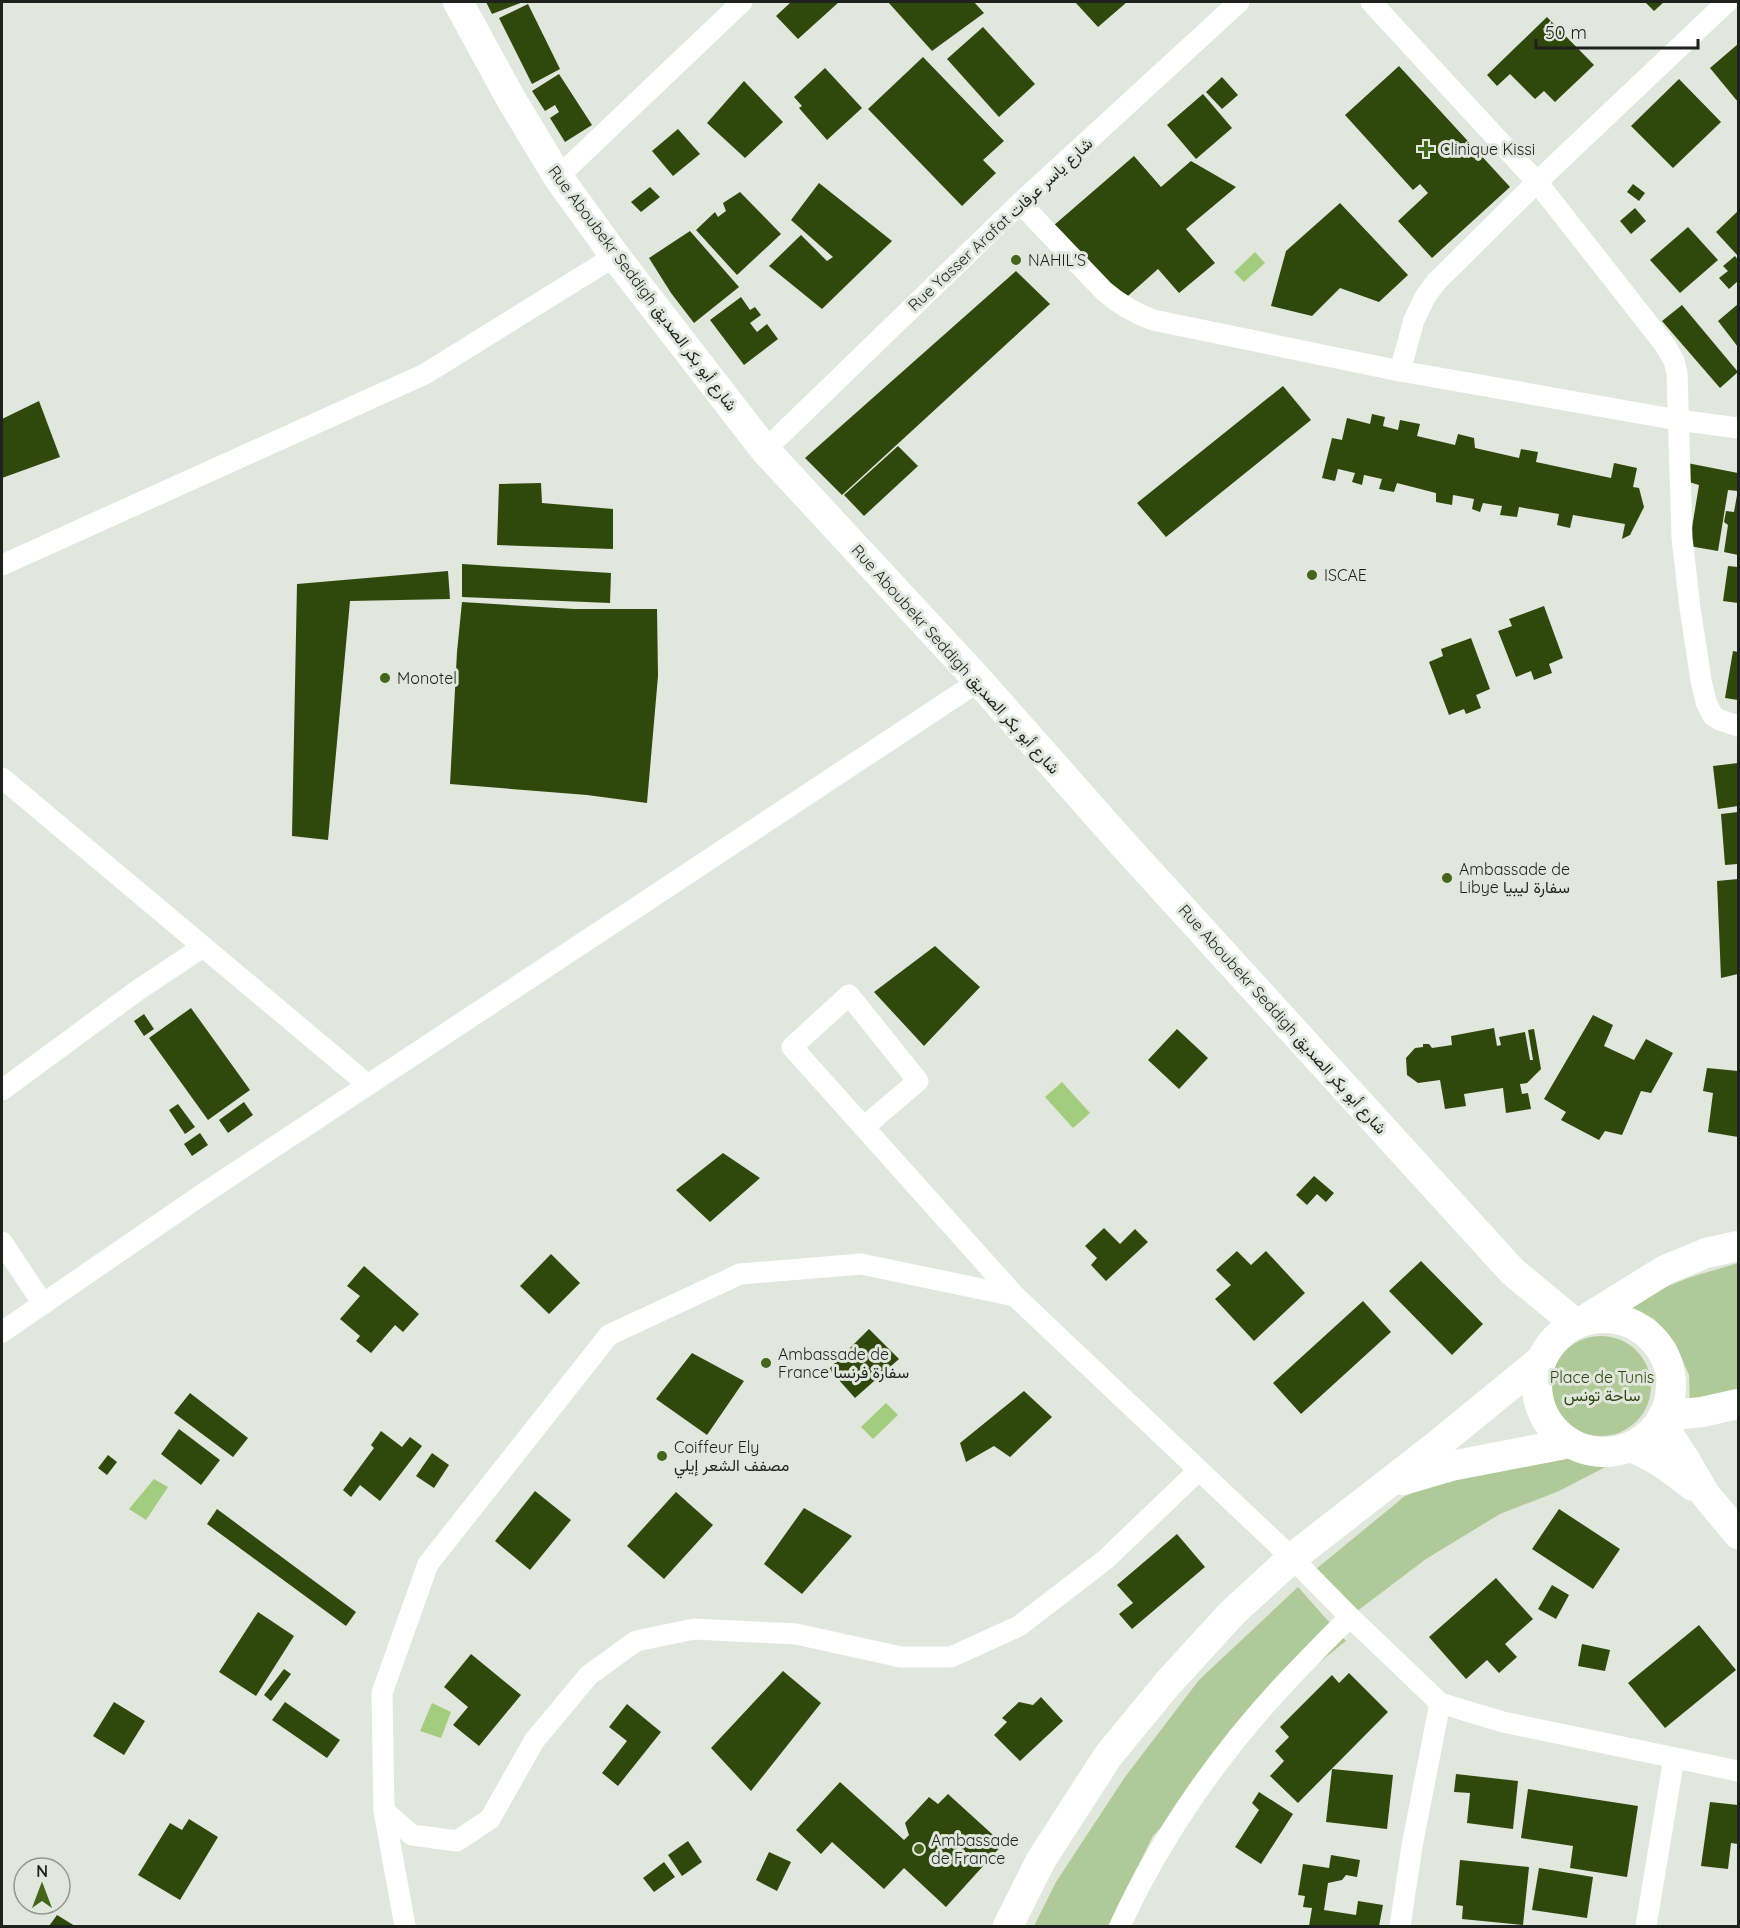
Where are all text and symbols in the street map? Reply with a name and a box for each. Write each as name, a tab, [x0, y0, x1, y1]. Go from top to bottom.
scale bar	[1536, 12, 1698, 50]
text: 50 m	[1545, 21, 1587, 44]
street label: Rue Yasser Arafat شارع ياسر عرفات	[904, 133, 1098, 316]
place label: Clinique Kissi	[1440, 139, 1535, 159]
marker: Clinique Kissi	[1417, 140, 1435, 158]
street label: Rue Aboubekr Seddigh شارع أبو بكر الصديق	[543, 161, 742, 416]
place label: NAHIL'S	[1028, 250, 1086, 270]
marker: NAHIL'S	[1009, 253, 1023, 267]
street label: Rue Aboubekr Seddigh شارع أبو بكر الصديق	[846, 540, 1064, 779]
place label: ISCAE	[1324, 565, 1367, 585]
marker: ISCAE	[1305, 568, 1319, 582]
place label: Monotel	[397, 668, 457, 688]
marker: Monotel	[378, 671, 392, 685]
place label: Ambassade de Libye سفارة ليبيا	[1459, 859, 1570, 898]
marker: Ambassade de Libye سفارة ليبيا	[1440, 871, 1454, 885]
street label: Rue Aboubekr Seddigh شارع أبو بكر الصديق	[1173, 900, 1391, 1139]
place label: Ambassade de France سفارة فرنسا	[778, 1344, 909, 1383]
marker: Ambassade de France سفارة فرنسا	[759, 1356, 773, 1370]
park label: Place de Tunis ساحة تونس	[1550, 1367, 1654, 1406]
place label: Coiffeur Ely مصفف الشعر إيلي	[674, 1437, 789, 1479]
marker: Coiffeur Ely مصفف الشعر إيلي	[655, 1449, 669, 1463]
place label: Ambassade de France	[931, 1830, 1019, 1868]
marker: Ambassade de France	[912, 1842, 926, 1856]
north arrow	[12, 1856, 72, 1916]
text: N	[36, 1861, 48, 1881]

